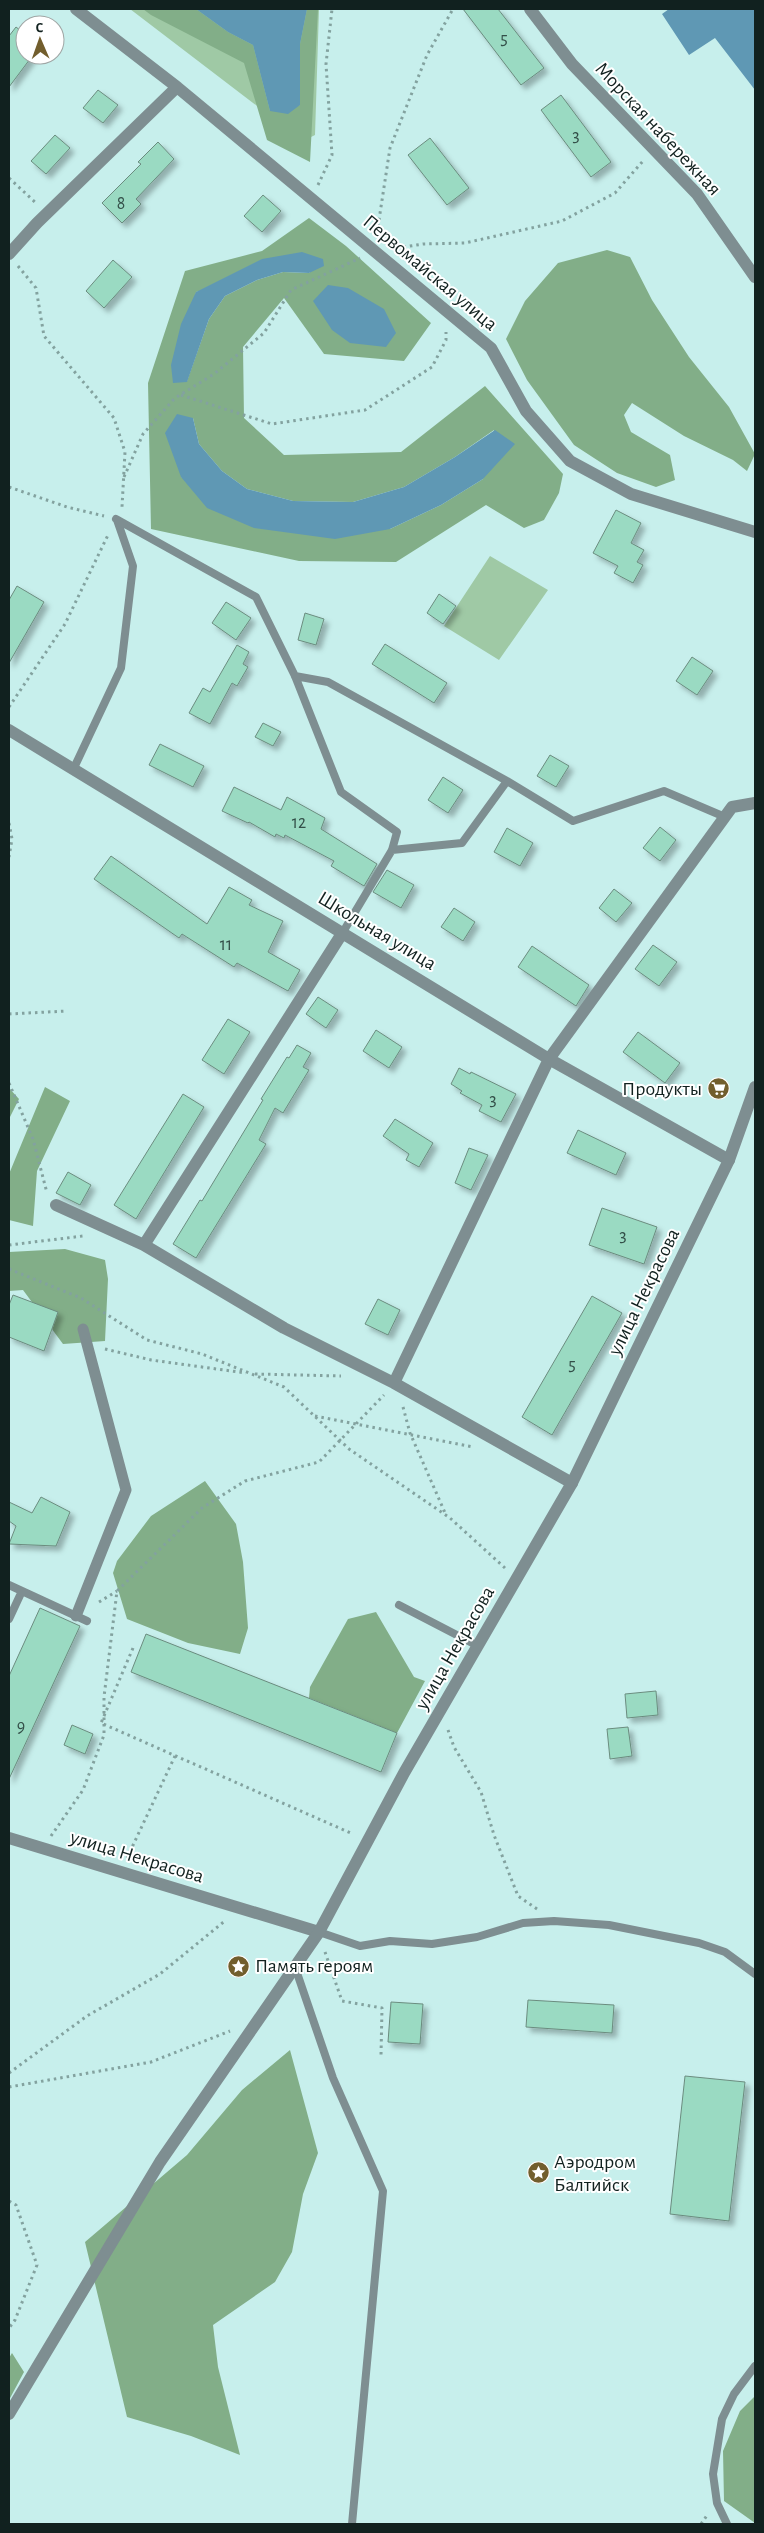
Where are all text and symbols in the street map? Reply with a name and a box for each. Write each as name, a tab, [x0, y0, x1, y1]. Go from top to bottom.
north arrow	[15, 15, 65, 65]
text: С	[35, 21, 44, 35]
house number: 5	[500, 30, 508, 48]
street label: Морская набережная	[591, 59, 725, 199]
house number: 3	[572, 127, 580, 145]
house number: 8	[117, 195, 125, 213]
street label: Первомайская улица	[359, 211, 501, 335]
house number: 12	[292, 814, 306, 832]
street label: Школьная улица	[314, 888, 440, 974]
house number: 11	[220, 936, 232, 954]
supermarket icon: Продукты	[706, 1077, 730, 1101]
place label: Продукты	[622, 1079, 702, 1099]
house number: 3	[489, 1091, 497, 1109]
street label: улица Некрасова	[604, 1225, 683, 1359]
house number: 3	[619, 1227, 627, 1245]
house number: 5	[568, 1356, 576, 1374]
street label: улица Некрасова	[411, 1583, 498, 1714]
house number: 9	[17, 1718, 25, 1736]
street label: улица Некрасова	[67, 1827, 206, 1887]
place icon: Память героям	[227, 1954, 251, 1978]
place label: Память героям	[255, 1956, 373, 1976]
place label: Аэродром Балтийск	[554, 2152, 636, 2195]
place icon: Аэродром Балтийск	[526, 2161, 550, 2185]

